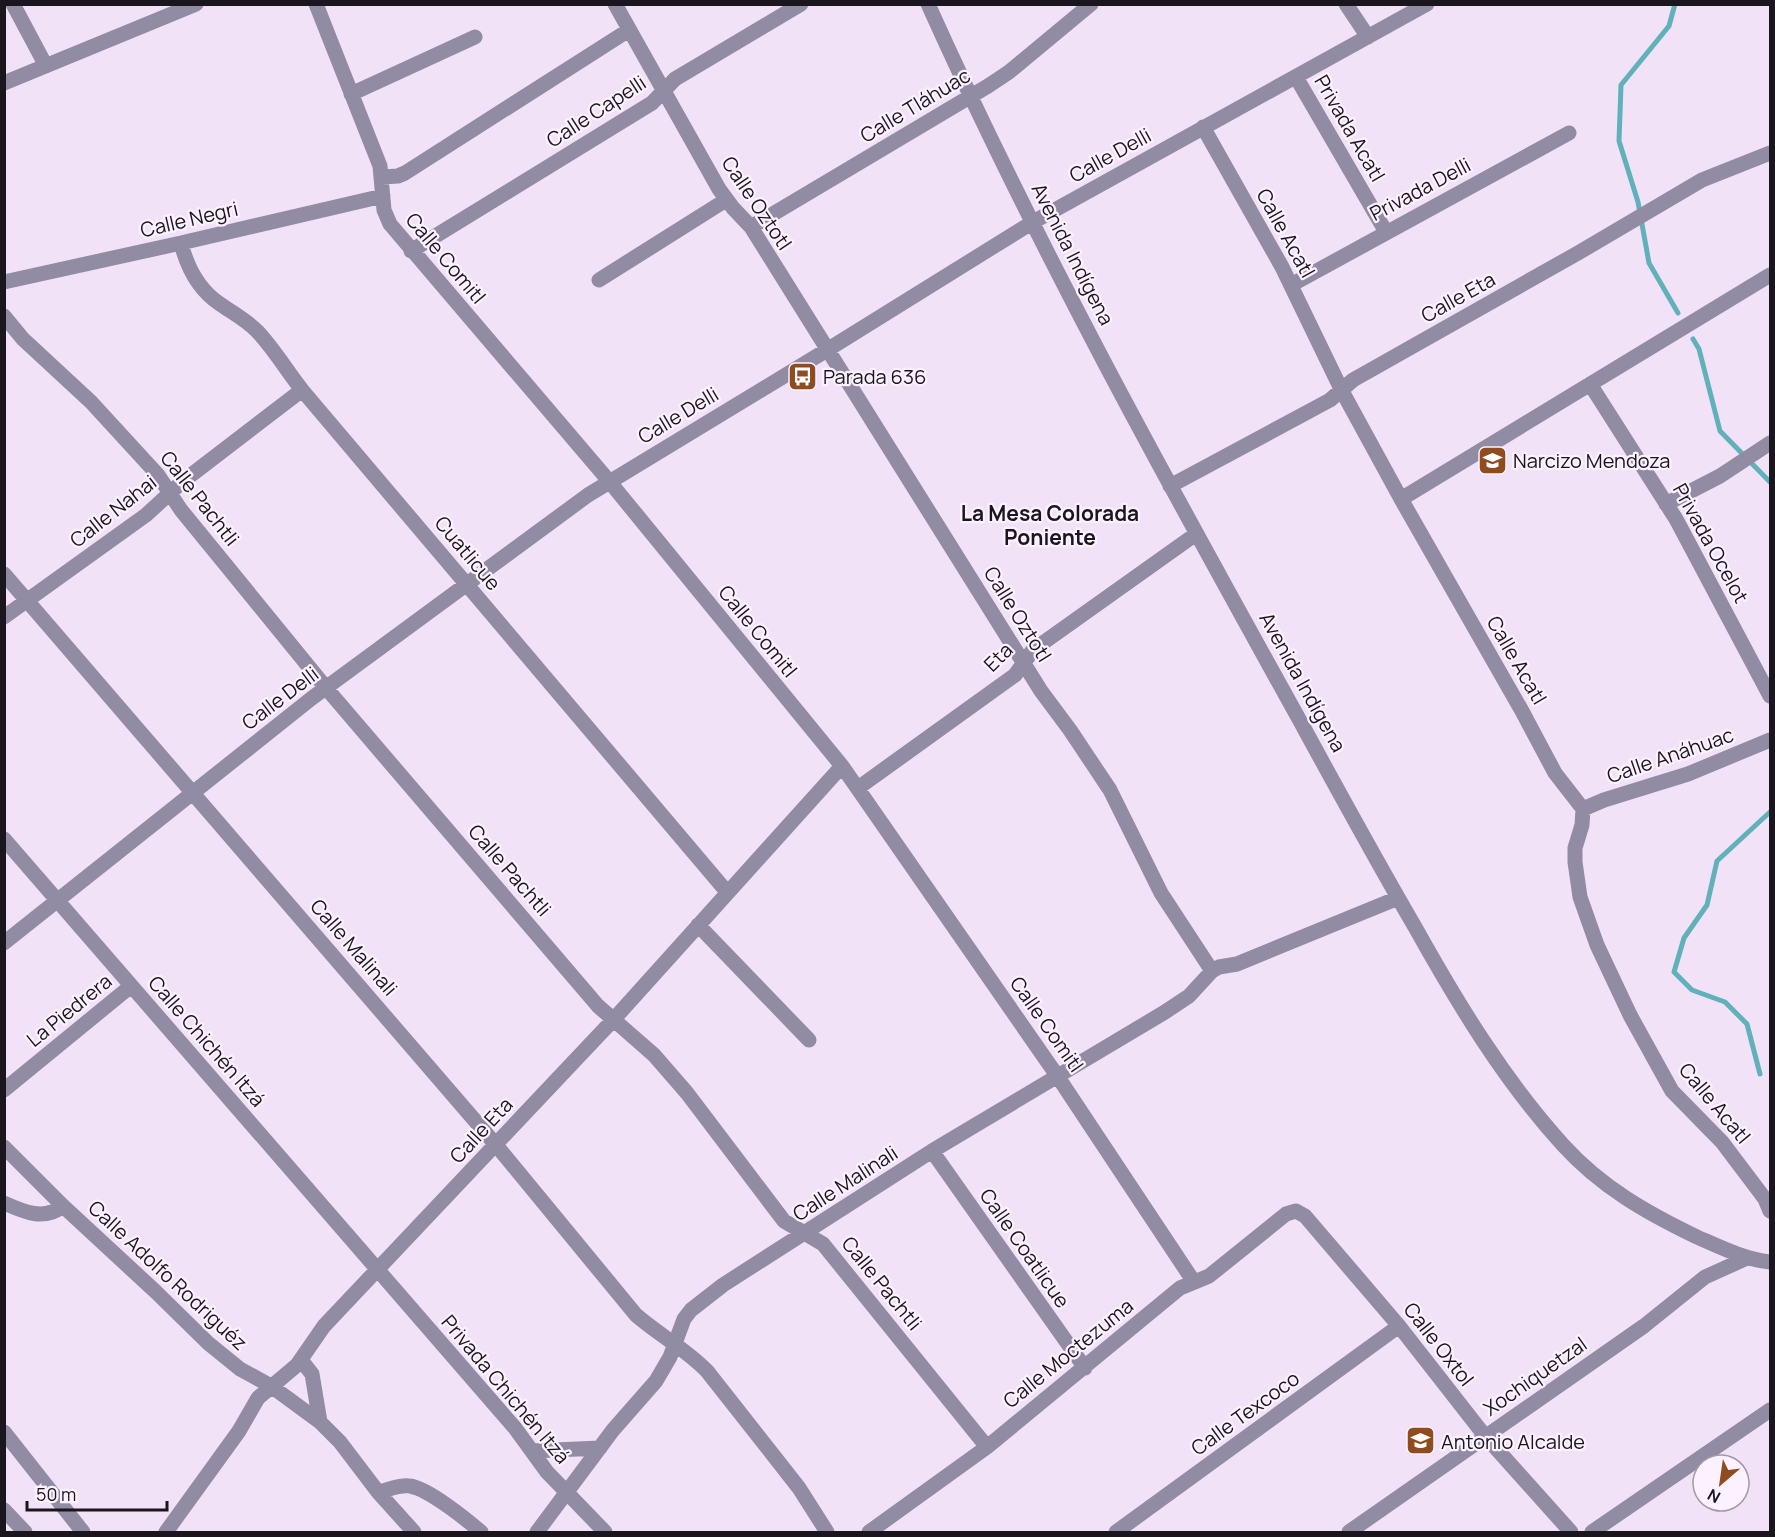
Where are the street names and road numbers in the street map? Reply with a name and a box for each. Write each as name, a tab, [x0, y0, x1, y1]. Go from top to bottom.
street label: Calle Tláhuac	[855, 61, 975, 149]
street label: Calle Capelli	[541, 69, 651, 153]
street label: Privada Acatl	[1309, 70, 1391, 186]
street label: Calle Delli	[1064, 121, 1156, 189]
street label: Calle Oztotl	[716, 151, 798, 255]
street label: Privada Delli	[1365, 151, 1475, 227]
street label: Avenida Indígena	[1026, 178, 1120, 330]
street label: Calle Acatl	[1250, 184, 1322, 282]
street label: Calle Negri	[137, 195, 241, 243]
street label: Calle Comitl	[400, 207, 492, 309]
street label: Calle Eta	[1416, 266, 1500, 328]
street label: Calle Delli	[633, 380, 723, 450]
street label: Calle Pachtli	[154, 445, 246, 551]
street label: Calle Nahai	[64, 469, 162, 553]
street label: Privada Ocelot	[1667, 478, 1755, 608]
street label: Cuatlicue	[429, 510, 507, 596]
street label: Calle Oztotl	[978, 561, 1058, 667]
street label: Calle Comitl	[713, 579, 803, 683]
street label: Avenida Indígena	[1253, 607, 1353, 757]
street label: Calle Acatl	[1481, 611, 1553, 709]
street label: Eta	[978, 637, 1018, 677]
street label: Calle Delli	[236, 660, 324, 736]
street label: Calle Anáhuac	[1603, 721, 1737, 789]
street label: Calle Pachtli	[463, 818, 557, 922]
street label: Calle Malinali	[304, 893, 404, 1001]
street label: La Piedrera	[21, 967, 117, 1053]
street label: Calle Chichén Itzá	[143, 970, 271, 1112]
street label: Calle Comitl	[1004, 971, 1090, 1077]
street label: Calle Acatl	[1673, 1057, 1757, 1149]
street label: Calle Eta	[444, 1091, 518, 1169]
street label: Calle Malinali	[787, 1139, 903, 1227]
street label: Calle Coatlicue	[974, 1183, 1076, 1313]
street label: Calle Adolfo Rodriguéz	[83, 1194, 253, 1356]
street label: Calle Pachtli	[836, 1230, 928, 1336]
street label: Calle Moctezuma	[997, 1292, 1139, 1414]
street label: Calle Oxtol	[1398, 1297, 1480, 1391]
street label: Privada Chichén Itzá	[436, 1309, 576, 1469]
street label: Xochiquetzal	[1478, 1330, 1592, 1422]
street label: Calle Texcoco	[1186, 1365, 1305, 1461]

